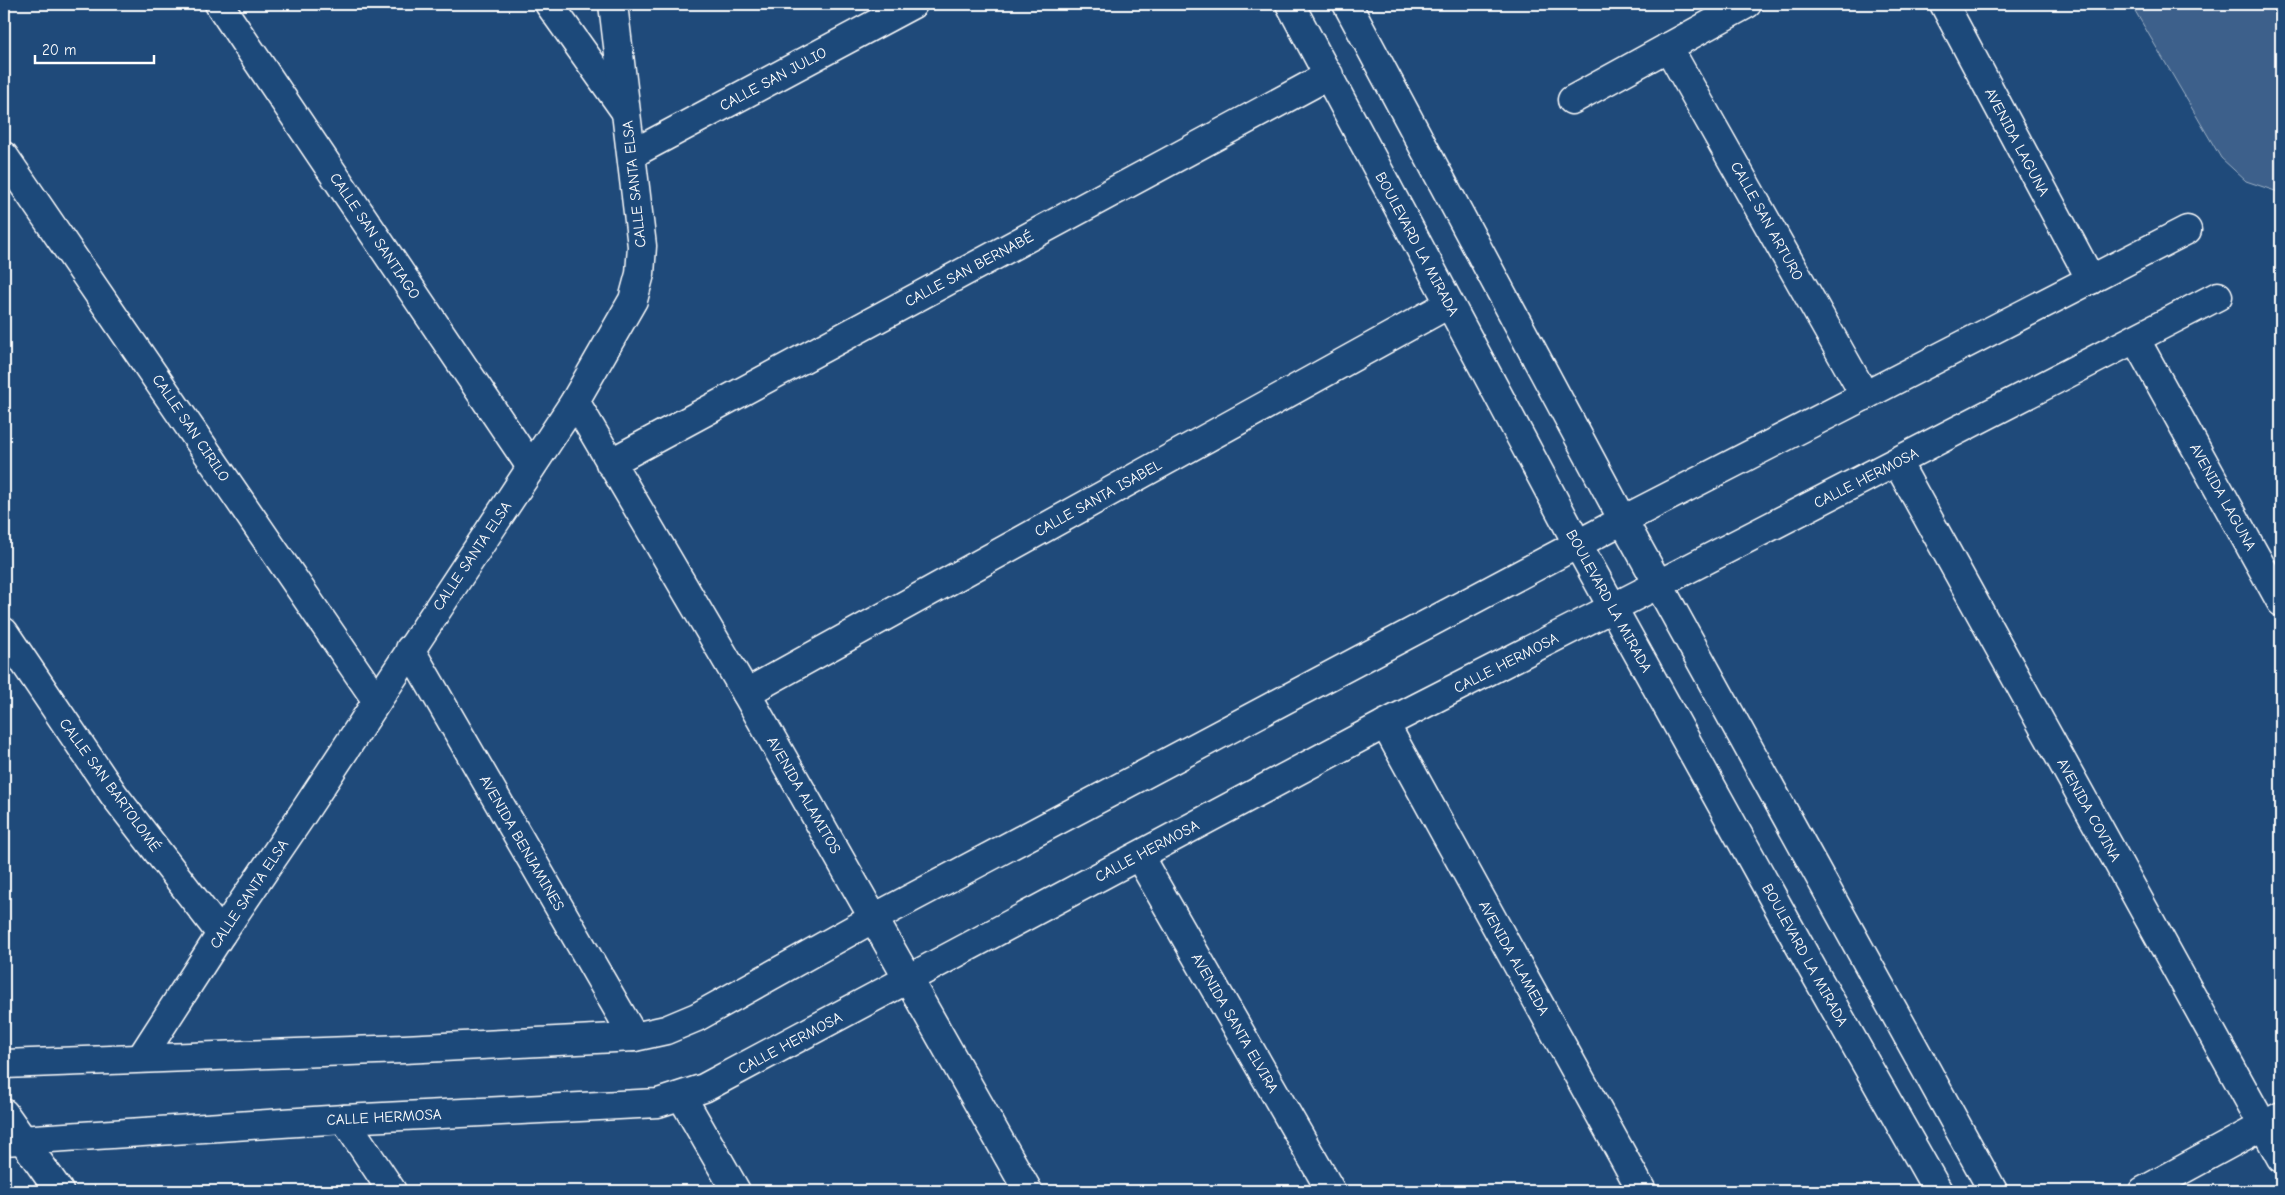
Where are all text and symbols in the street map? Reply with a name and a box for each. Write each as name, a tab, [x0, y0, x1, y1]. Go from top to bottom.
scale bar	[35, 32, 154, 64]
text: 20 m	[42, 41, 76, 59]
street label: CALLE SAN JULIO	[716, 43, 830, 115]
street label: AVENIDA LAGUNA	[1981, 85, 2053, 199]
street label: CALLE SANTA ELSA	[618, 119, 650, 248]
street label: CALLE SAN ARTURO	[1727, 158, 1807, 284]
street label: CALLE SAN SANTIAGO	[326, 169, 424, 303]
street label: BOULEVARD LA MIRADA	[1371, 169, 1463, 319]
street label: CALLE SAN BERNABÉ	[901, 227, 1036, 311]
street label: CALLE SAN CIRILO	[148, 371, 234, 485]
street label: AVENIDA LAGUNA	[2186, 440, 2260, 554]
street label: CALLE HERMOSA	[1811, 444, 1922, 512]
street label: CALLE SANTA ISABEL	[1031, 455, 1165, 540]
street label: CALLE SANTA ELSA	[429, 498, 515, 614]
street label: BOULEVARD LA MIRADA	[1562, 526, 1656, 676]
street label: CALLE HERMOSA	[1451, 629, 1562, 697]
street label: CALLE SAN BARTOLOMÉ	[55, 714, 165, 855]
street label: AVENIDA ALAMITOS	[763, 733, 845, 857]
street label: AVENIDA COVINA	[2053, 755, 2125, 865]
street label: AVENIDA BENJAMINES	[476, 772, 568, 914]
street label: CALLE HERMOSA	[1092, 816, 1202, 886]
street label: CALLE SANTA ELSA	[206, 836, 292, 952]
street label: BOULEVARD LA MIRADA	[1758, 880, 1852, 1030]
street label: AVENIDA ALAMEDA	[1475, 897, 1553, 1019]
street label: AVENIDA SANTA ELVIRA	[1188, 950, 1282, 1096]
street label: CALLE HERMOSA	[735, 1008, 845, 1078]
street label: CALLE HERMOSA	[326, 1105, 442, 1129]

